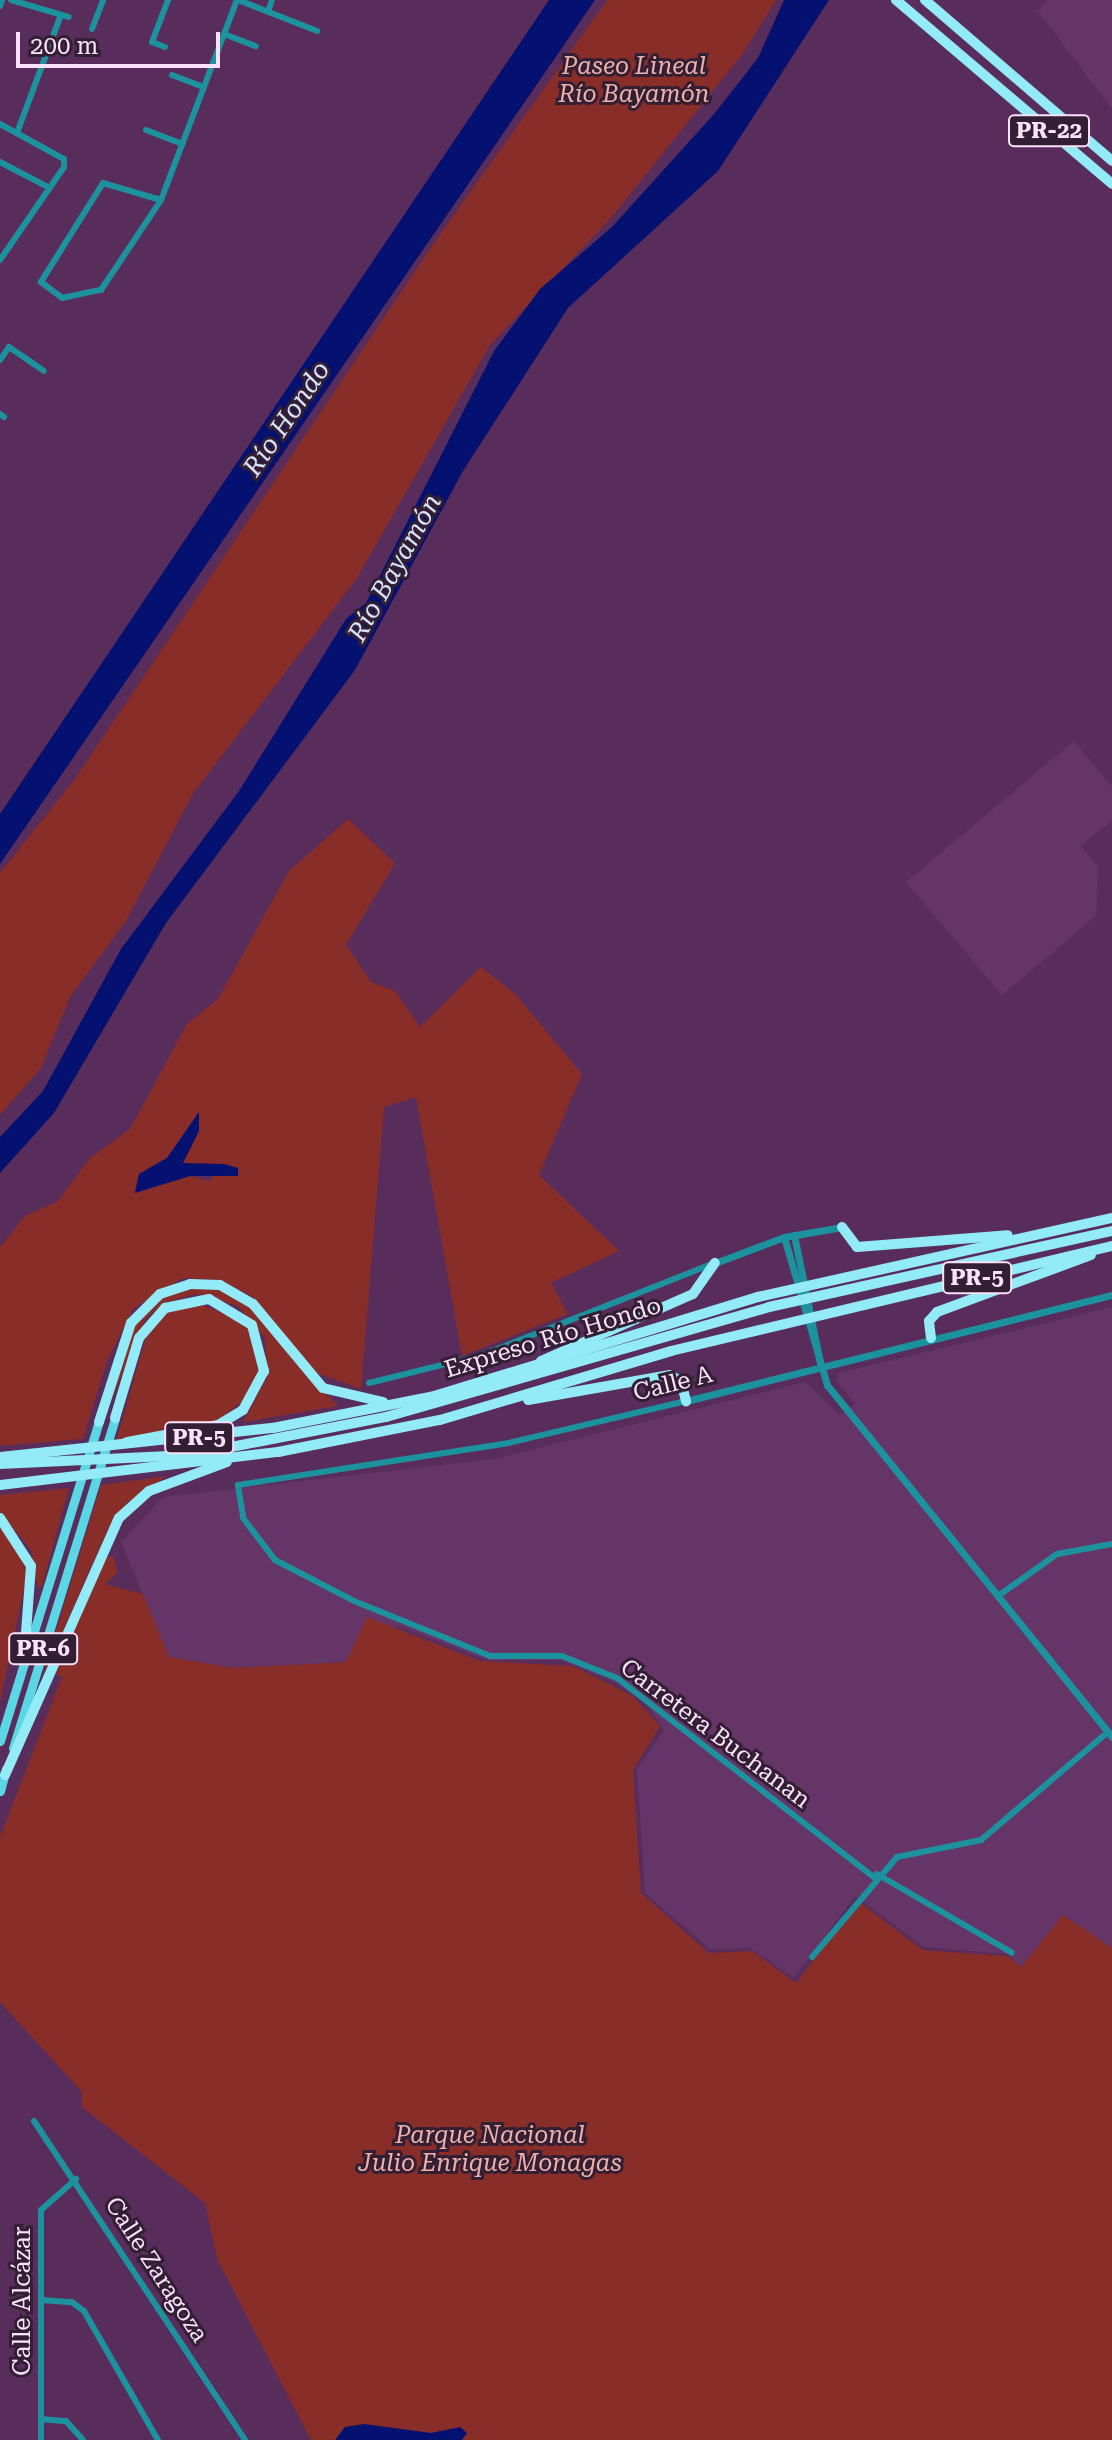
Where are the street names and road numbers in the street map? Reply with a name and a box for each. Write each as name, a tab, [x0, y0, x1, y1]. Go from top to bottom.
road number: PR-22	[1007, 113, 1091, 149]
road number: PR-5	[941, 1260, 1013, 1296]
street label: Expreso Río Hondo	[441, 1291, 665, 1385]
street label: Calle A	[630, 1360, 716, 1408]
road number: PR-5	[163, 1420, 235, 1456]
road number: PR-6	[7, 1631, 79, 1667]
street label: Carretera Buchanan	[614, 1653, 816, 1815]
street label: Calle Zaragoza	[98, 2192, 214, 2348]
street label: Calle Alcázar	[9, 2226, 37, 2376]

